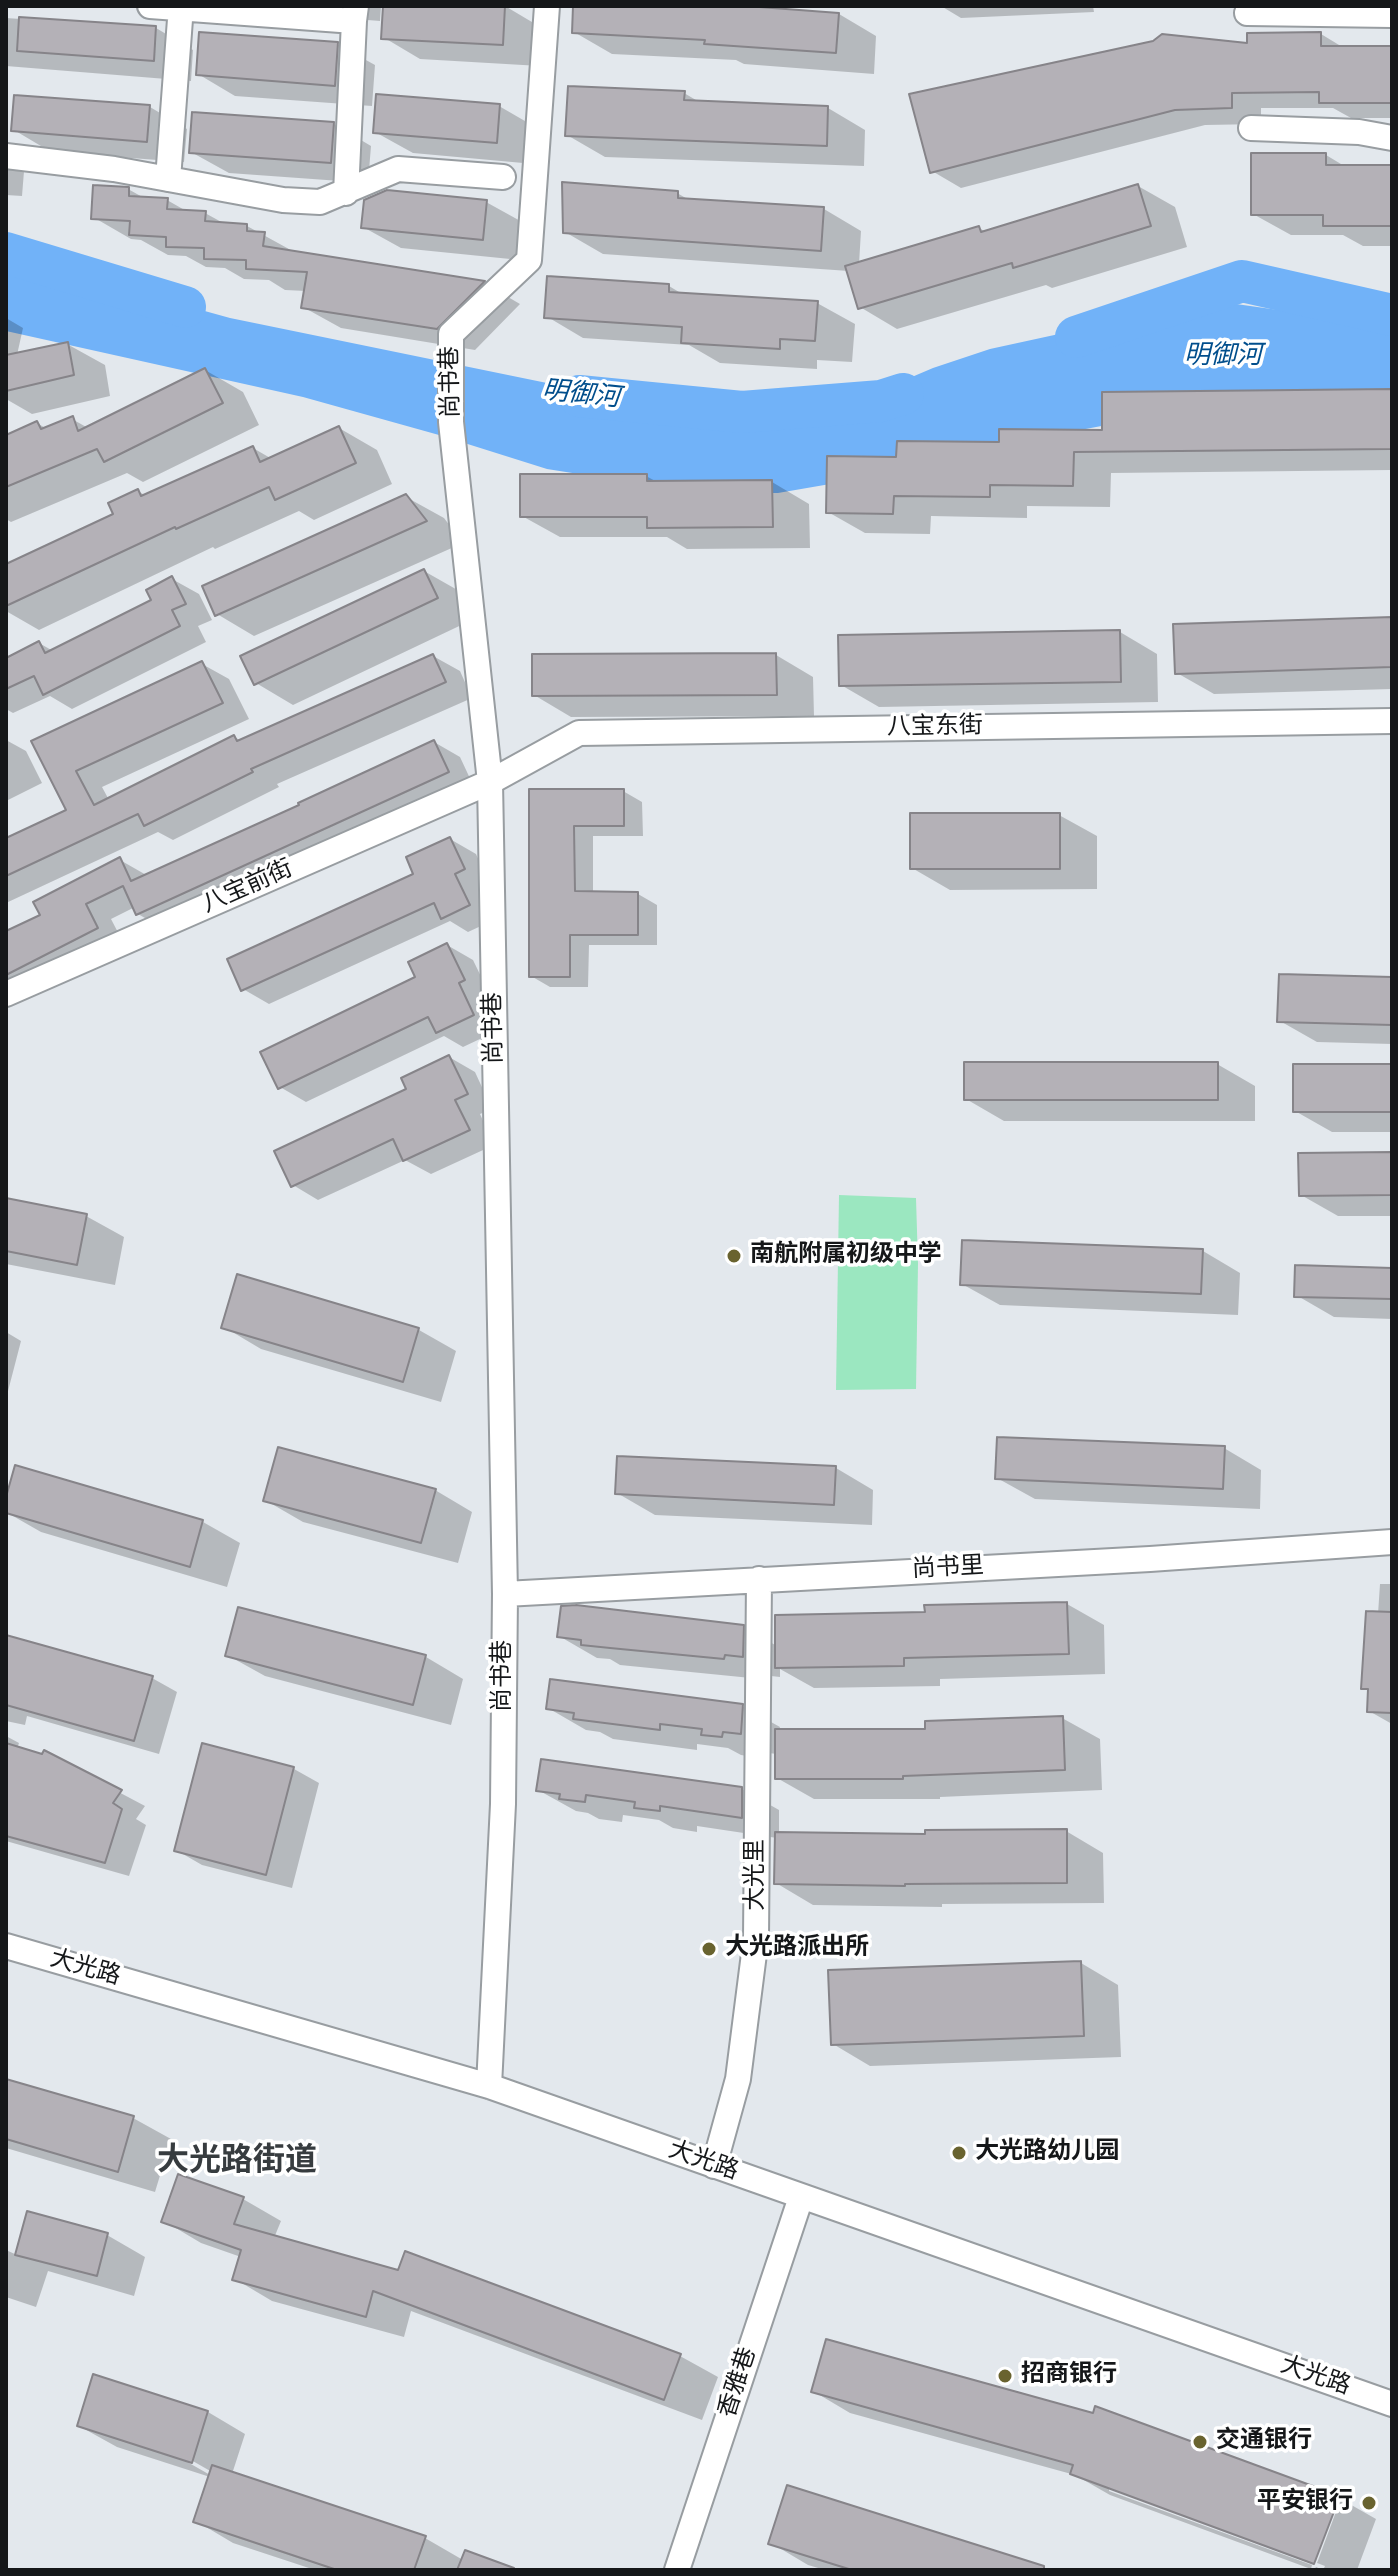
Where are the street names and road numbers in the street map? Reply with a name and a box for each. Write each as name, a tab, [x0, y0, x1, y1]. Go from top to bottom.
street label: 尚书巷	[437, 346, 467, 418]
street label: 八宝东街	[887, 713, 983, 743]
street label: 八宝前街	[198, 855, 298, 921]
street label: 尚书巷	[480, 992, 510, 1064]
street label: 尚书里	[911, 1553, 985, 1585]
street label: 尚书巷	[490, 1640, 518, 1712]
street label: 大光里	[743, 1839, 771, 1911]
street label: 大光路	[46, 1945, 124, 1993]
street label: 大光路	[664, 2137, 742, 2187]
street label: 香雅巷	[714, 2344, 764, 2422]
street label: 大光路	[1276, 2352, 1354, 2402]

